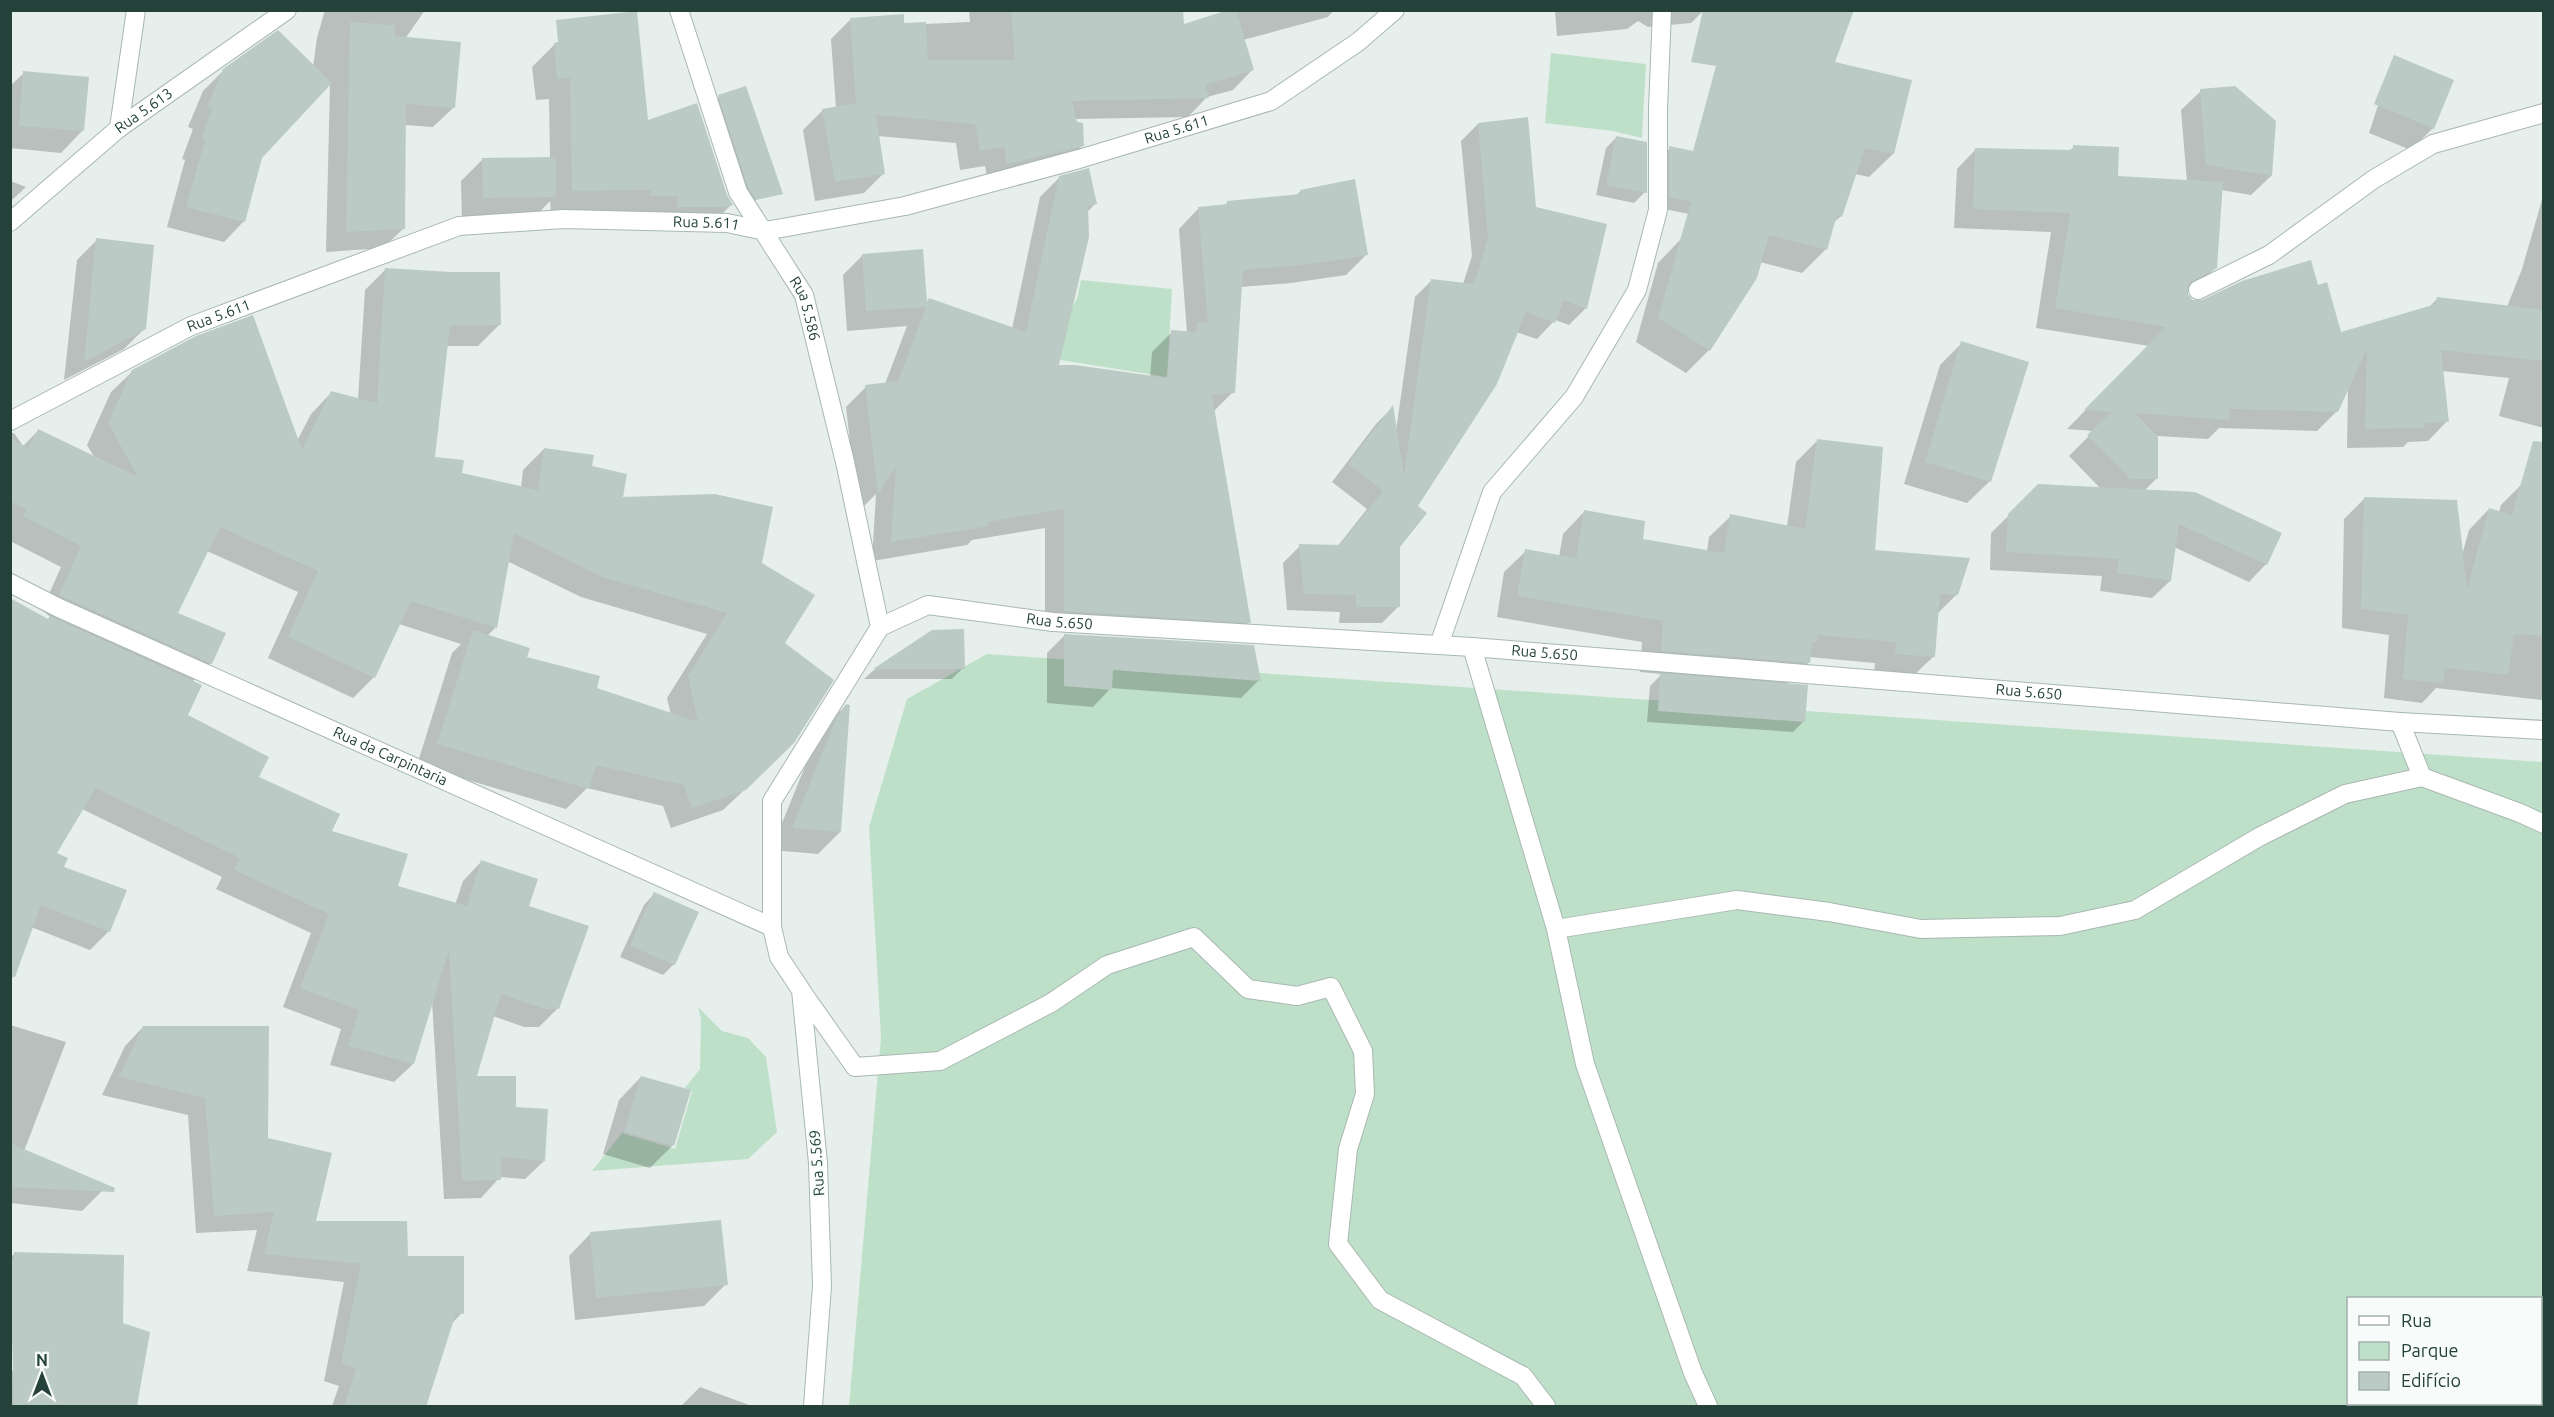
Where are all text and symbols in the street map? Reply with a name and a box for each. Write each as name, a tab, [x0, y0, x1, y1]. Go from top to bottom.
street label: Rua 5.613	[111, 84, 175, 136]
street label: Rua 5.611	[1142, 111, 1211, 147]
street label: Rua 5.611	[673, 213, 741, 233]
street label: Rua 5.586	[786, 273, 824, 342]
street label: Rua 5.611	[184, 296, 253, 335]
street label: Rua 5.650	[1025, 609, 1093, 632]
street label: Rua 5.650	[1511, 641, 1579, 664]
street label: Rua 5.650	[1995, 680, 2063, 703]
street label: Rua da Carpintaria	[331, 723, 450, 789]
street label: Rua 5.569	[806, 1129, 827, 1197]
legend	[2347, 1297, 2542, 1405]
text: Rua	[2401, 1310, 2432, 1330]
text: Parque	[2401, 1340, 2458, 1360]
north arrow	[12, 1345, 72, 1405]
text: N	[36, 1351, 48, 1369]
text: Edifício	[2401, 1370, 2461, 1390]

